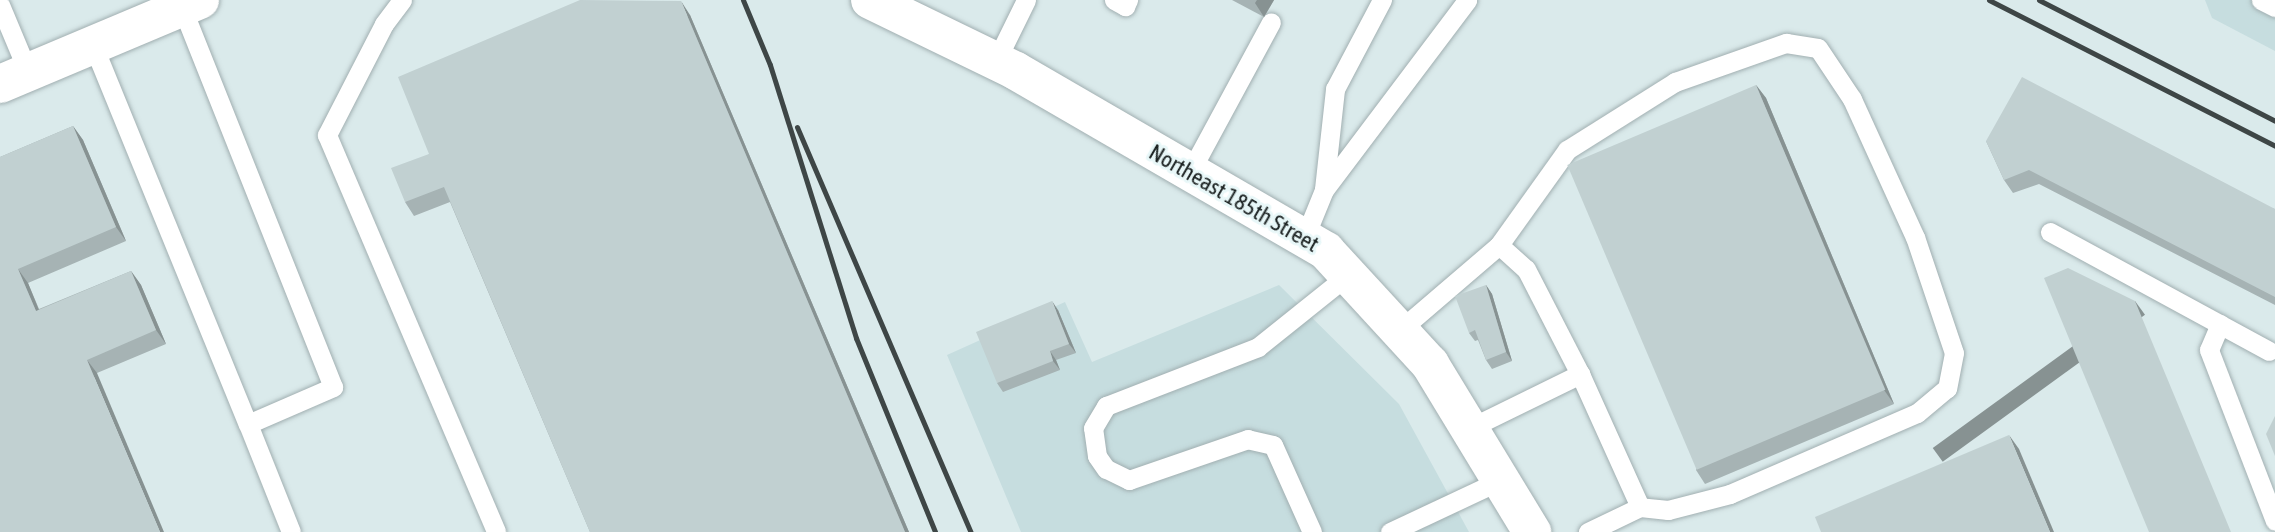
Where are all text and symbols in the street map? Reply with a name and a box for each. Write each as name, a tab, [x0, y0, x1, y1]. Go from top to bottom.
street label: Northeast 185th Street	[1144, 138, 1324, 258]

